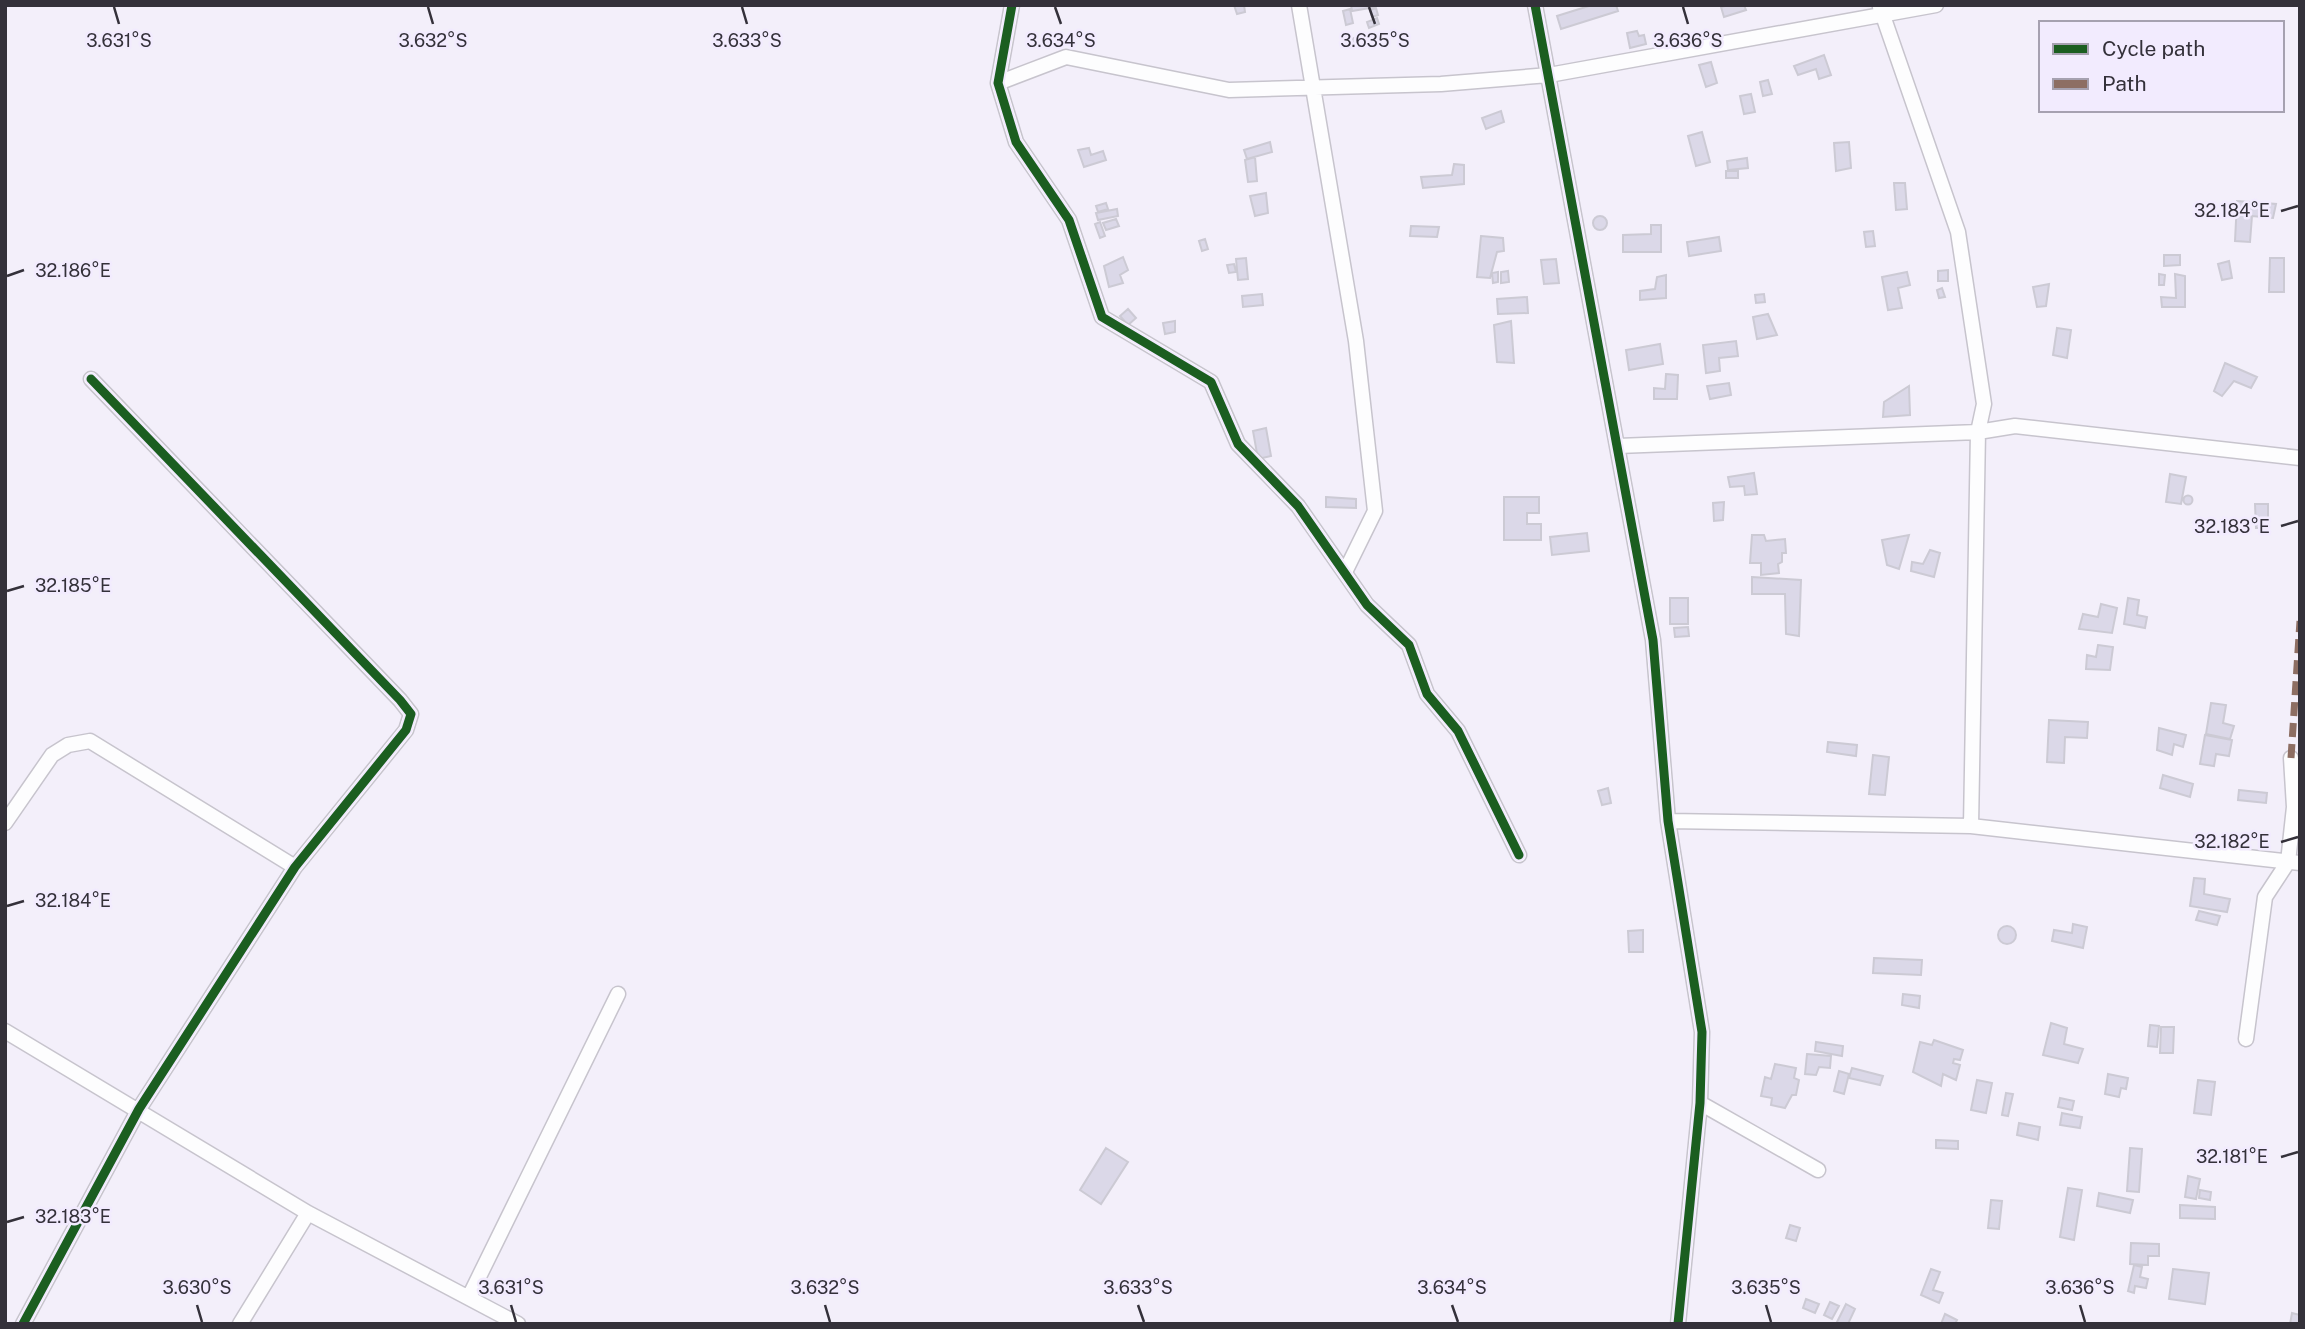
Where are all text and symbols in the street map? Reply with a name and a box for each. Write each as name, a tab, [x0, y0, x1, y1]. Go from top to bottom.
legend	[2039, 21, 2284, 112]
text: 3.631°S	[86, 30, 152, 51]
text: 3.632°S	[399, 30, 467, 51]
text: 3.633°S	[712, 30, 782, 51]
text: 3.634°S	[1026, 30, 1096, 51]
text: 3.635°S	[1340, 30, 1410, 51]
text: 3.636°S	[1653, 30, 1723, 51]
text: Cycle path	[2102, 36, 2205, 61]
text: Path	[2102, 71, 2147, 96]
text: 32.184°E	[2194, 200, 2270, 221]
text: 32.186°E	[35, 260, 111, 281]
text: 32.183°E	[2194, 516, 2270, 537]
text: 32.185°E	[35, 575, 111, 596]
text: 32.182°E	[2194, 831, 2270, 852]
text: 32.184°E	[35, 890, 111, 911]
text: 32.181°E	[2196, 1146, 2268, 1167]
text: 32.183°E	[35, 1206, 111, 1227]
text: 3.630°S	[162, 1277, 232, 1298]
text: 3.631°S	[478, 1277, 544, 1298]
text: 3.632°S	[791, 1277, 859, 1298]
text: 3.633°S	[1103, 1277, 1173, 1298]
text: 3.634°S	[1417, 1277, 1487, 1298]
text: 3.635°S	[1731, 1277, 1801, 1298]
text: 3.636°S	[2045, 1277, 2115, 1298]

